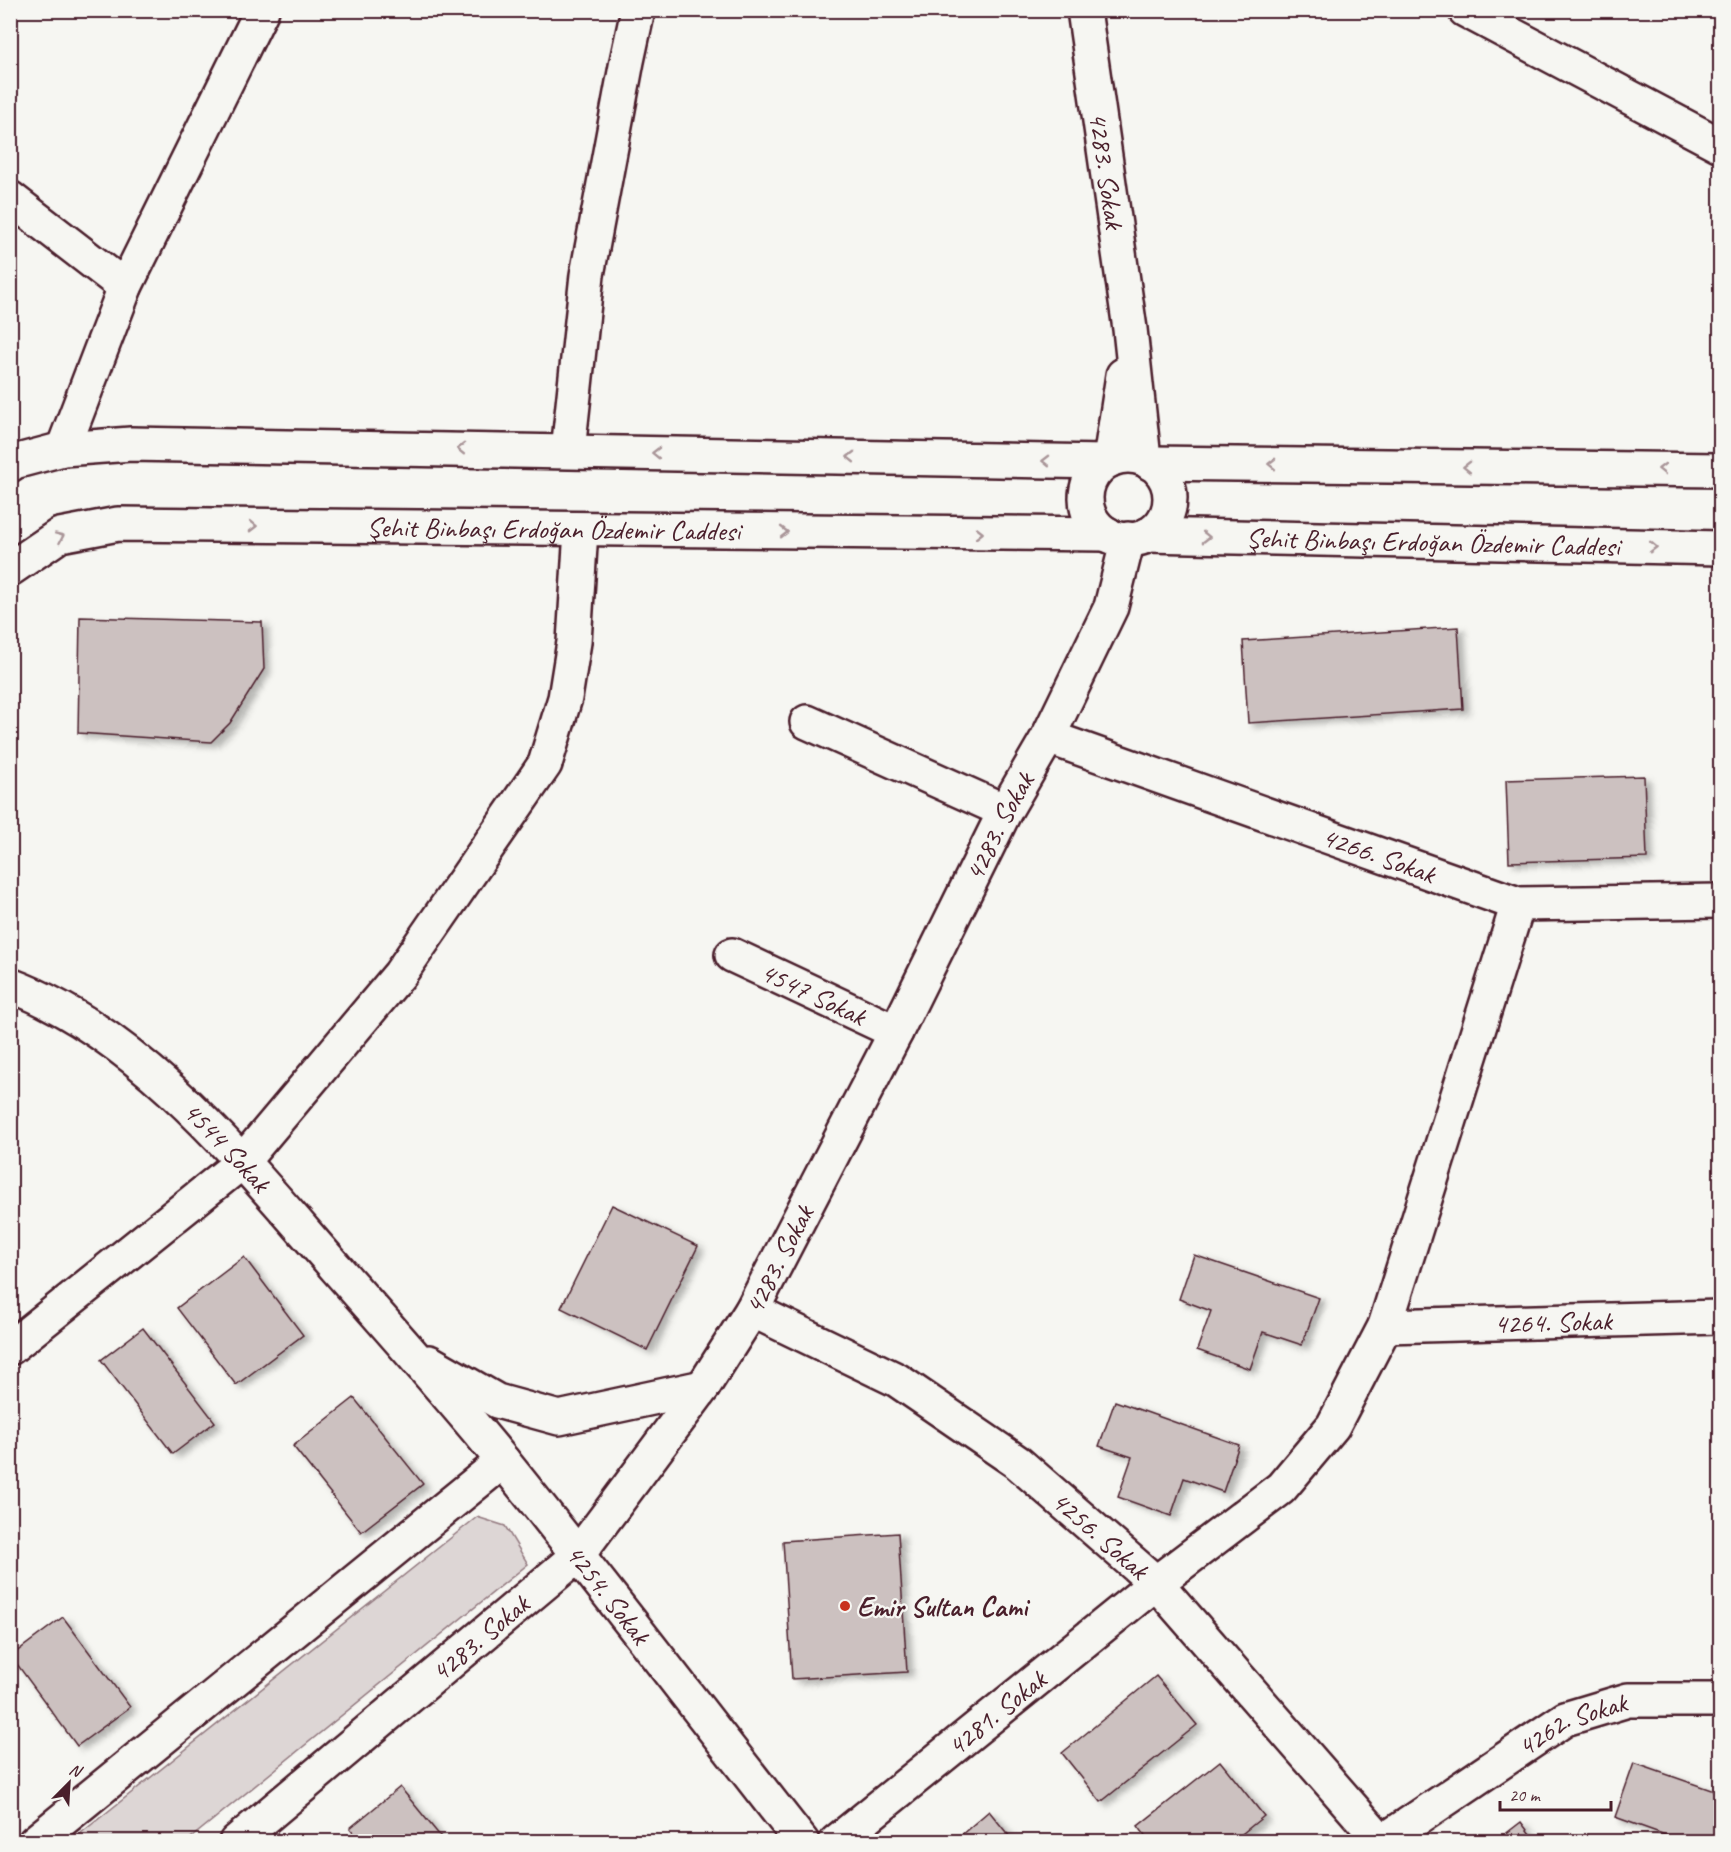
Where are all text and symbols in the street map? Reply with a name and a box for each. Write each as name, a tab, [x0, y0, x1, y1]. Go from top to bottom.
street label: 4283. Sokak	[1081, 110, 1133, 233]
one-way arrow	[457, 443, 466, 456]
one-way arrow	[651, 447, 660, 459]
one-way arrow	[846, 451, 855, 463]
one-way arrow	[1041, 455, 1050, 467]
one-way arrow	[1268, 458, 1277, 470]
one-way arrow	[1463, 461, 1472, 473]
one-way arrow	[1658, 463, 1667, 476]
street label: Şehit Binbaşı Erdoğan Özdemir Caddesi	[366, 509, 744, 548]
one-way arrow	[248, 520, 257, 532]
street label: Şehit Binbaşı Erdoğan Özdemir Caddesi	[1246, 520, 1624, 563]
one-way arrow	[779, 525, 788, 538]
one-way arrow	[974, 527, 983, 539]
one-way arrow	[1201, 530, 1210, 543]
one-way arrow	[53, 533, 64, 545]
one-way arrow	[1648, 541, 1657, 553]
street label: 4283. Sokak	[956, 764, 1042, 886]
street label: 4266. Sokak	[1317, 818, 1442, 891]
street label: 4547 Sokak	[755, 954, 873, 1034]
street label: 4544 Sokak	[176, 1094, 280, 1200]
street label: 4283. Sokak	[736, 1198, 822, 1320]
street label: 4264. Sokak	[1494, 1302, 1614, 1341]
street label: 4256. Sokak	[1045, 1483, 1158, 1588]
street label: 4254. Sokak	[558, 1537, 659, 1652]
street label: 4283. Sokak	[423, 1585, 537, 1689]
place label: Emir Sultan Cami	[857, 1589, 1031, 1624]
marker: Emir Sultan Cami	[838, 1599, 852, 1613]
street label: 4281. Sokak	[939, 1661, 1054, 1763]
street label: 4262. Sokak	[1510, 1683, 1632, 1764]
north arrow	[39, 1753, 99, 1813]
text: N	[66, 1759, 86, 1783]
scale bar	[1500, 1774, 1611, 1812]
text: 20 m	[1509, 1784, 1542, 1806]

